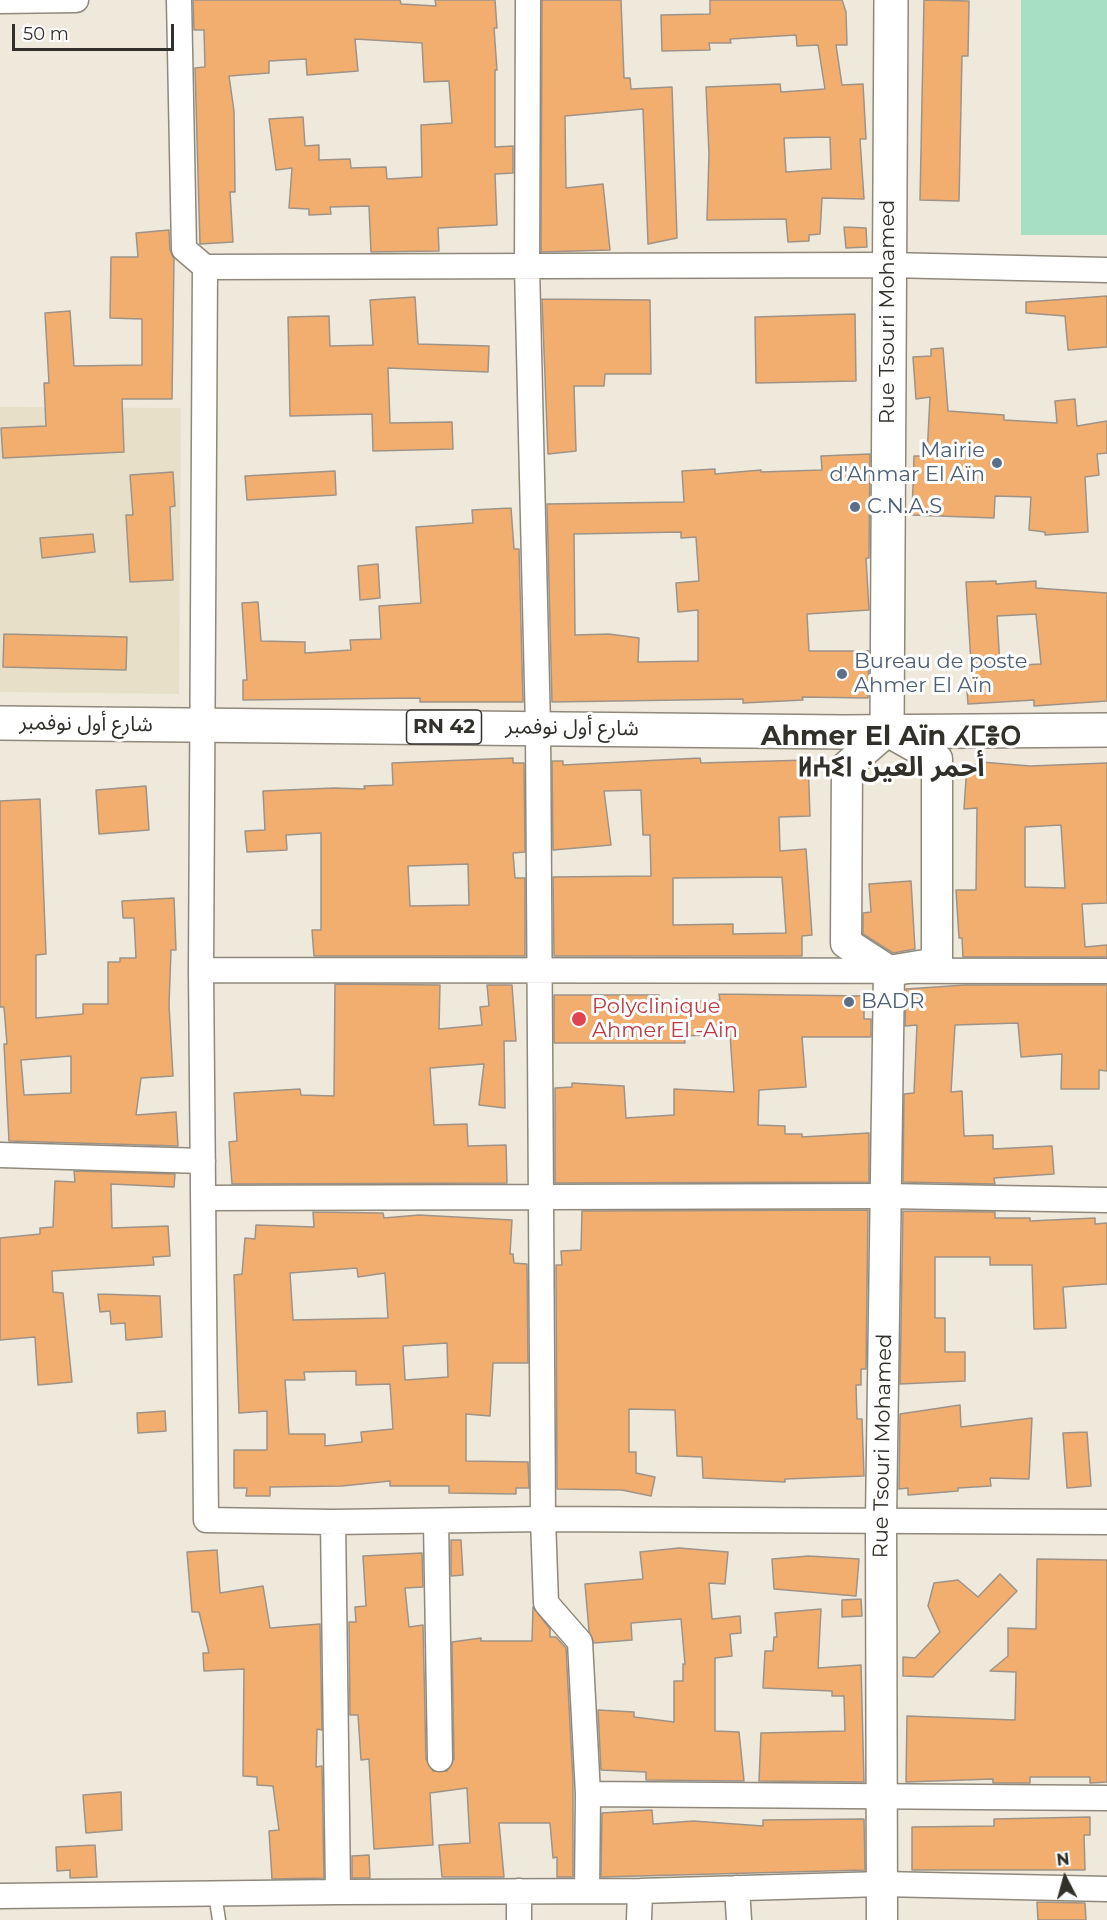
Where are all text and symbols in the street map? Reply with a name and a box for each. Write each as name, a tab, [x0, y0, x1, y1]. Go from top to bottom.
scale bar	[15, 12, 177, 50]
text: 50 m	[23, 23, 69, 45]
street label: Rue Tsouri Mohamed	[875, 200, 901, 424]
place label: Mairie d'Ahmar El Aïn	[829, 438, 985, 488]
marker: Mairie d'Ahmar El Aïn	[990, 456, 1004, 470]
place label: C.N.A.S	[867, 494, 942, 520]
marker: C.N.A.S	[848, 500, 862, 514]
place label: Bureau de poste Ahmer El Aïn	[854, 649, 1027, 699]
marker: Bureau de poste Ahmer El Aïn	[835, 667, 849, 681]
street label: شارع أول نوفمبر	[19, 710, 153, 738]
road number: RN 42	[406, 710, 482, 744]
street label: شارع أول نوفمبر	[505, 714, 639, 742]
district label: Ahmer El Aïn ⵃⵎⴻⵔ ⵍⵄⵉⵏ أحمر العين	[761, 721, 1021, 784]
place label: BADR	[861, 989, 924, 1015]
place label: Polyclinique Ahmer El -Ain	[592, 994, 738, 1044]
marker: BADR	[842, 995, 856, 1009]
marker: Polyclinique Ahmer El -Ain	[570, 1010, 588, 1028]
street label: Rue Tsouri Mohamed	[868, 1333, 898, 1559]
north arrow	[1035, 1848, 1095, 1908]
text: N	[1056, 1849, 1070, 1870]

